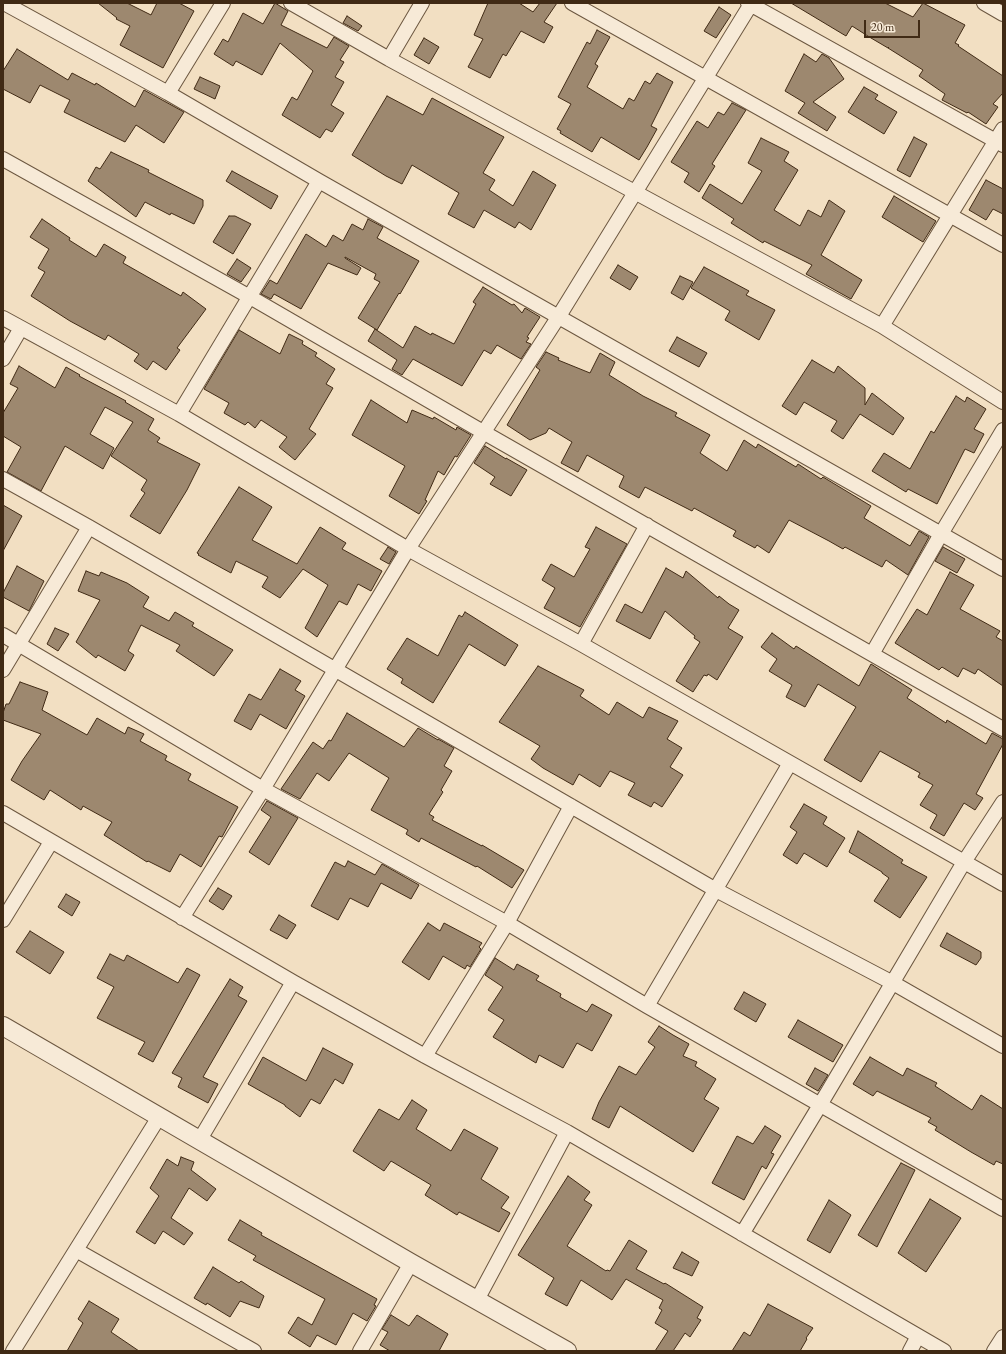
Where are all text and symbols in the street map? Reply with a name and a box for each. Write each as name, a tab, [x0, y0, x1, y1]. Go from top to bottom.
scale bar	[866, 12, 922, 38]
text: 20 m	[871, 19, 894, 35]

